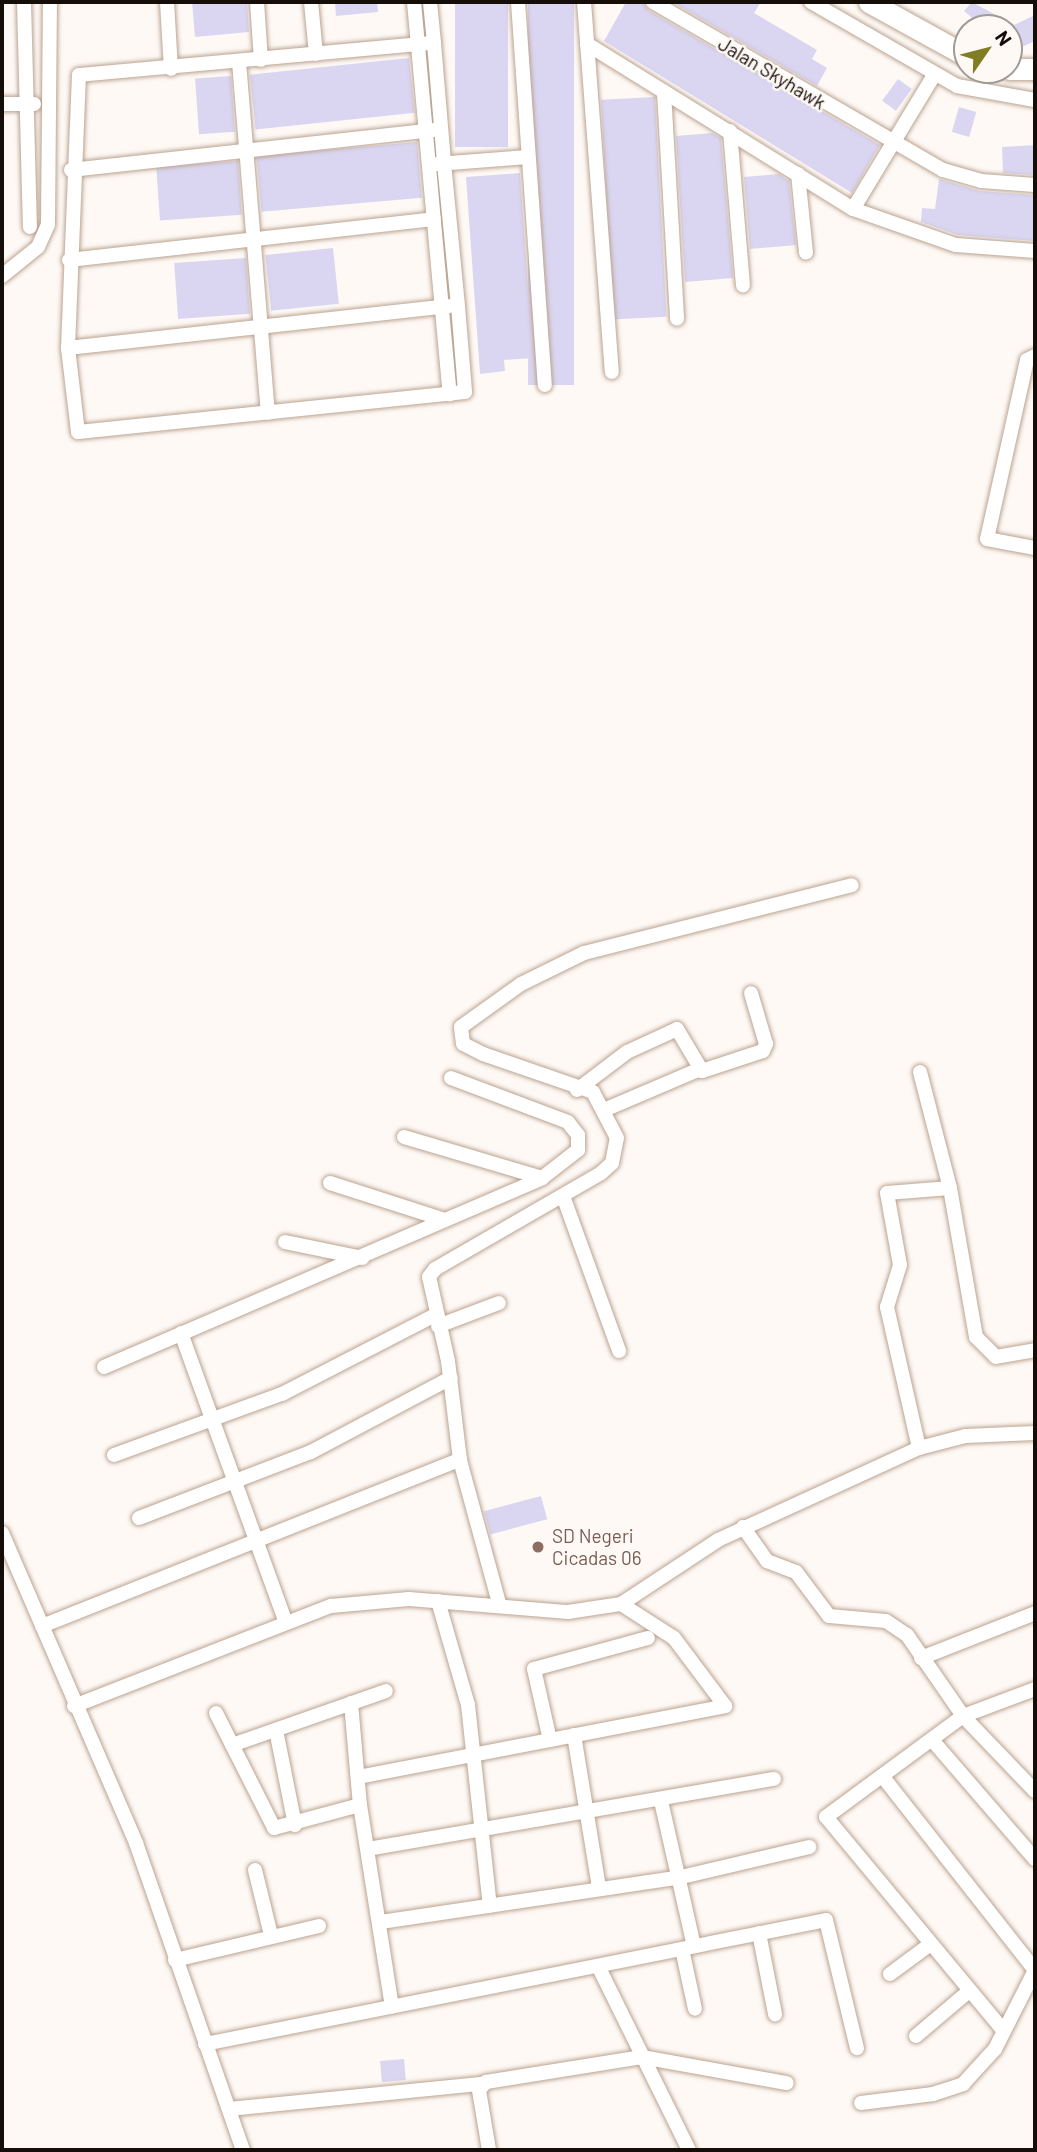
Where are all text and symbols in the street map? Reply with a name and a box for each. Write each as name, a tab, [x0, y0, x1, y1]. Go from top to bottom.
north arrow	[953, 14, 1023, 84]
text: N	[991, 26, 1017, 50]
street label: Jalan Skyhawk	[714, 32, 830, 114]
place label: SD Negeri Cicadas 06	[552, 1525, 642, 1569]
marker: SD Negeri Cicadas 06	[530, 1539, 546, 1555]

